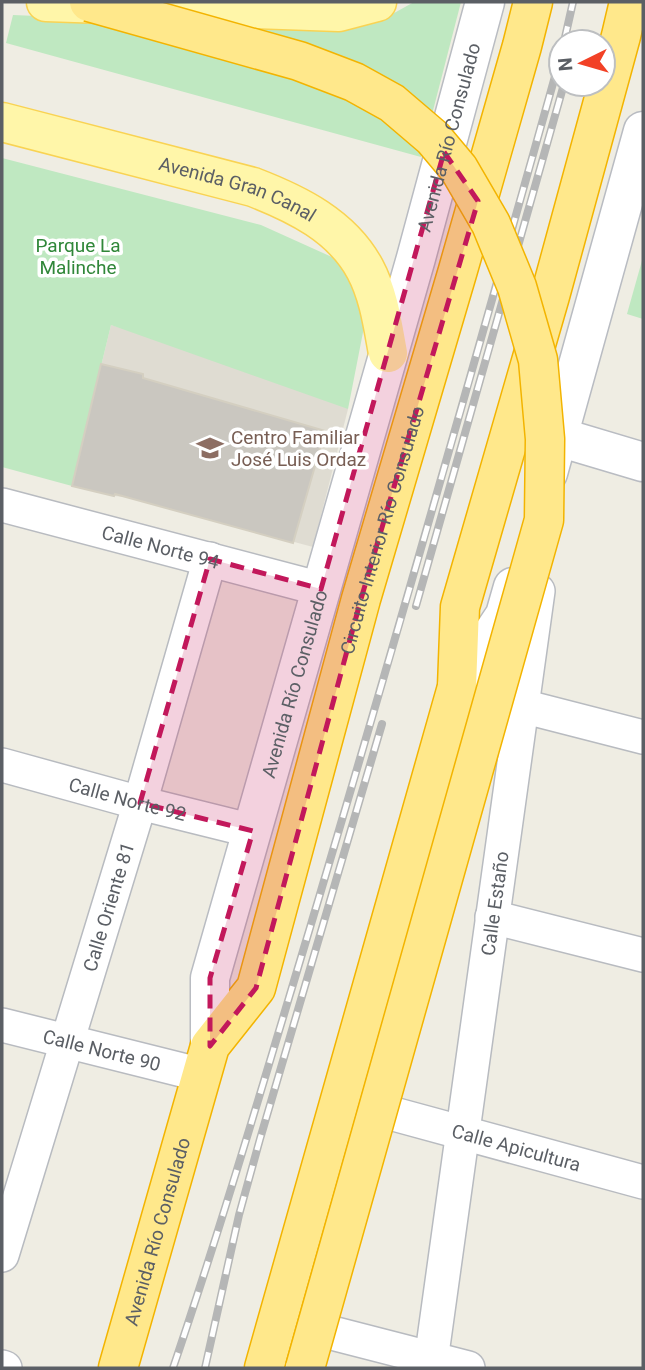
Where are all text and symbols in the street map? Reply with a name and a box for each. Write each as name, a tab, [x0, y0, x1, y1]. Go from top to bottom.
north arrow	[547, 28, 617, 98]
street label: Avenida Río Consulado	[412, 40, 485, 234]
text: N	[554, 57, 578, 72]
street label: Avenida Gran Canal	[157, 152, 320, 226]
park label: Parque La Malinche	[35, 234, 121, 279]
street label: Circuito Interior Río Consulado	[335, 403, 429, 657]
place label: Centro Familiar José Luis Ordaz	[231, 426, 366, 471]
school or university icon: Centro Familiar José Luis Ordaz	[195, 433, 225, 463]
street label: Calle Norte 94	[99, 520, 222, 573]
street label: Avenida Río Consulado	[256, 587, 332, 780]
street label: Calle Norte 92	[66, 772, 188, 825]
street label: Calle Oriente 81	[78, 839, 139, 974]
street label: Calle Estaño	[476, 850, 513, 957]
street label: Calle Norte 90	[41, 1024, 163, 1076]
street label: Calle Apicultura	[449, 1119, 583, 1176]
street label: Avenida Río Consulado	[119, 1135, 195, 1328]

